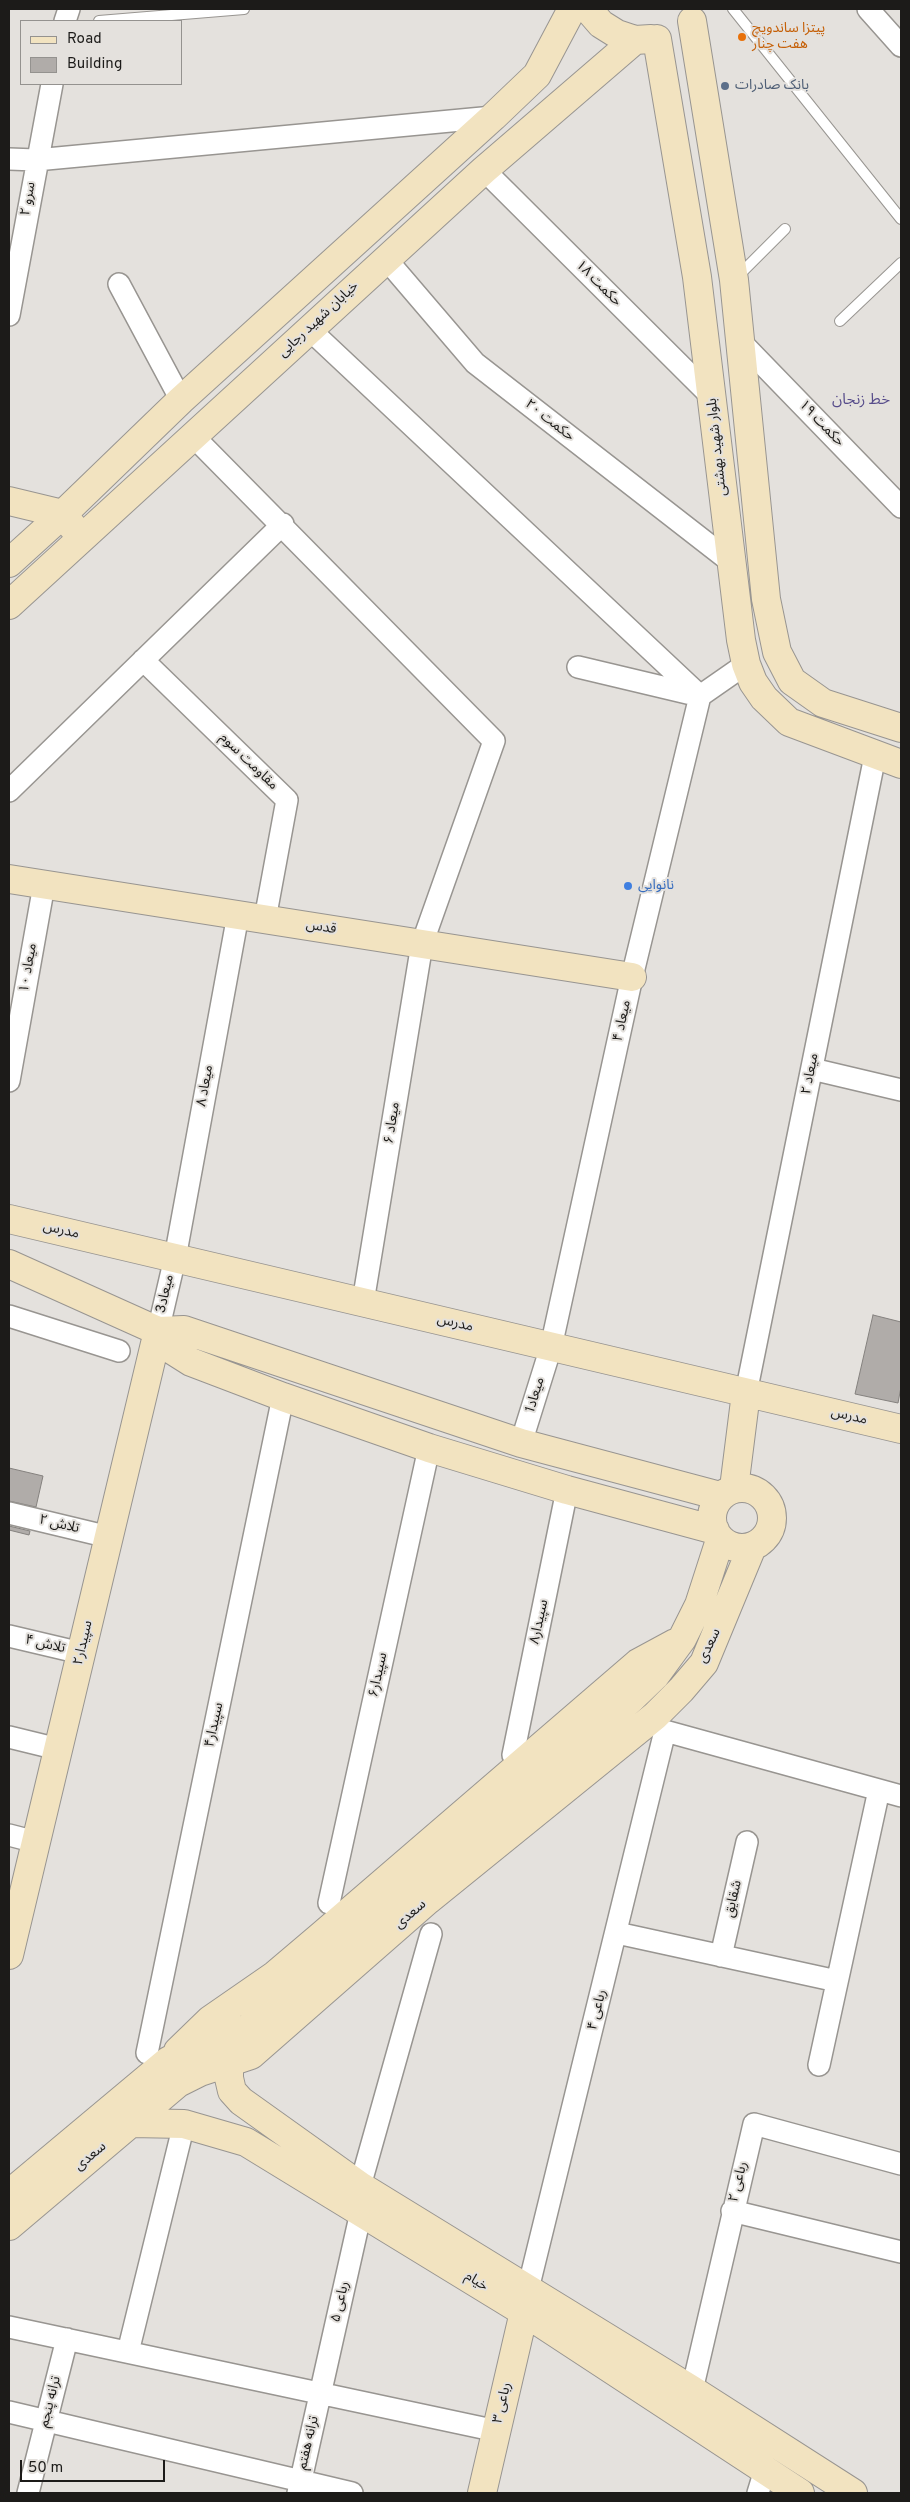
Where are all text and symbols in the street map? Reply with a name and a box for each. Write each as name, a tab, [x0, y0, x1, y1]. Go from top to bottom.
legend	[20, 20, 182, 85]
place label: پیتزا ساندویچ هفت چنار	[752, 21, 825, 54]
text: Road	[67, 30, 102, 49]
marker: پیتزا ساندویچ هفت چنار	[736, 31, 748, 43]
text: Building	[67, 55, 122, 74]
place label: بانک صادرات	[735, 78, 809, 94]
marker: بانک صادرات	[719, 80, 731, 92]
street label: سرو ۲	[18, 181, 40, 217]
street label: حکمت ۱۸	[572, 258, 624, 310]
street label: خیابان شهید رجایی	[275, 279, 363, 361]
district label: خط زنجان	[832, 392, 890, 410]
street label: حکمت ۲۰	[521, 397, 577, 445]
street label: بلوار شهید بهشتی	[704, 397, 732, 497]
street label: حکمت ۱۹	[795, 397, 847, 451]
street label: مقاومت سوم	[215, 730, 281, 794]
place label: نانوایی	[638, 878, 674, 894]
marker: نانوایی	[622, 880, 634, 892]
street label: قدس	[305, 917, 337, 939]
street label: میعاد ۱۰	[16, 942, 42, 994]
street label: میعاد ۴	[610, 999, 636, 1043]
street label: میعاد ۲	[799, 1052, 823, 1096]
street label: میعاد ۸	[194, 1064, 218, 1108]
street label: میعاد ۶	[381, 1101, 405, 1145]
street label: مدرس	[41, 1219, 81, 1243]
street label: میعاد3	[153, 1273, 179, 1315]
street label: مدرس	[435, 1312, 475, 1336]
street label: میعاد1	[523, 1375, 549, 1415]
street label: مدرس	[829, 1405, 869, 1429]
street label: تلاش ۲	[37, 1512, 81, 1538]
street label: سپیدار۸	[527, 1598, 553, 1646]
street label: سپیدار۲	[71, 1619, 97, 1667]
street label: سعدی	[695, 1626, 725, 1666]
street label: تلاش ۴	[23, 1632, 67, 1658]
street label: سپیدار۶	[366, 1651, 392, 1699]
street label: سپیدار۴	[202, 1701, 228, 1749]
street label: شقایق	[722, 1879, 746, 1919]
street label: سعدی	[392, 1897, 430, 1933]
street label: رباعی ۴	[585, 1988, 611, 2032]
street label: سعدی	[72, 2139, 110, 2175]
street label: رباعی ۲	[726, 2160, 752, 2204]
street label: خیام	[461, 2268, 491, 2296]
street label: رباعی ۵	[328, 2280, 354, 2324]
street label: ترانه پنجم	[37, 2375, 65, 2429]
street label: رباعی ۳	[490, 2381, 516, 2425]
street label: ترانه هفتم	[295, 2414, 323, 2472]
scale bar	[22, 2450, 168, 2482]
text: 50 m	[28, 2459, 63, 2478]

